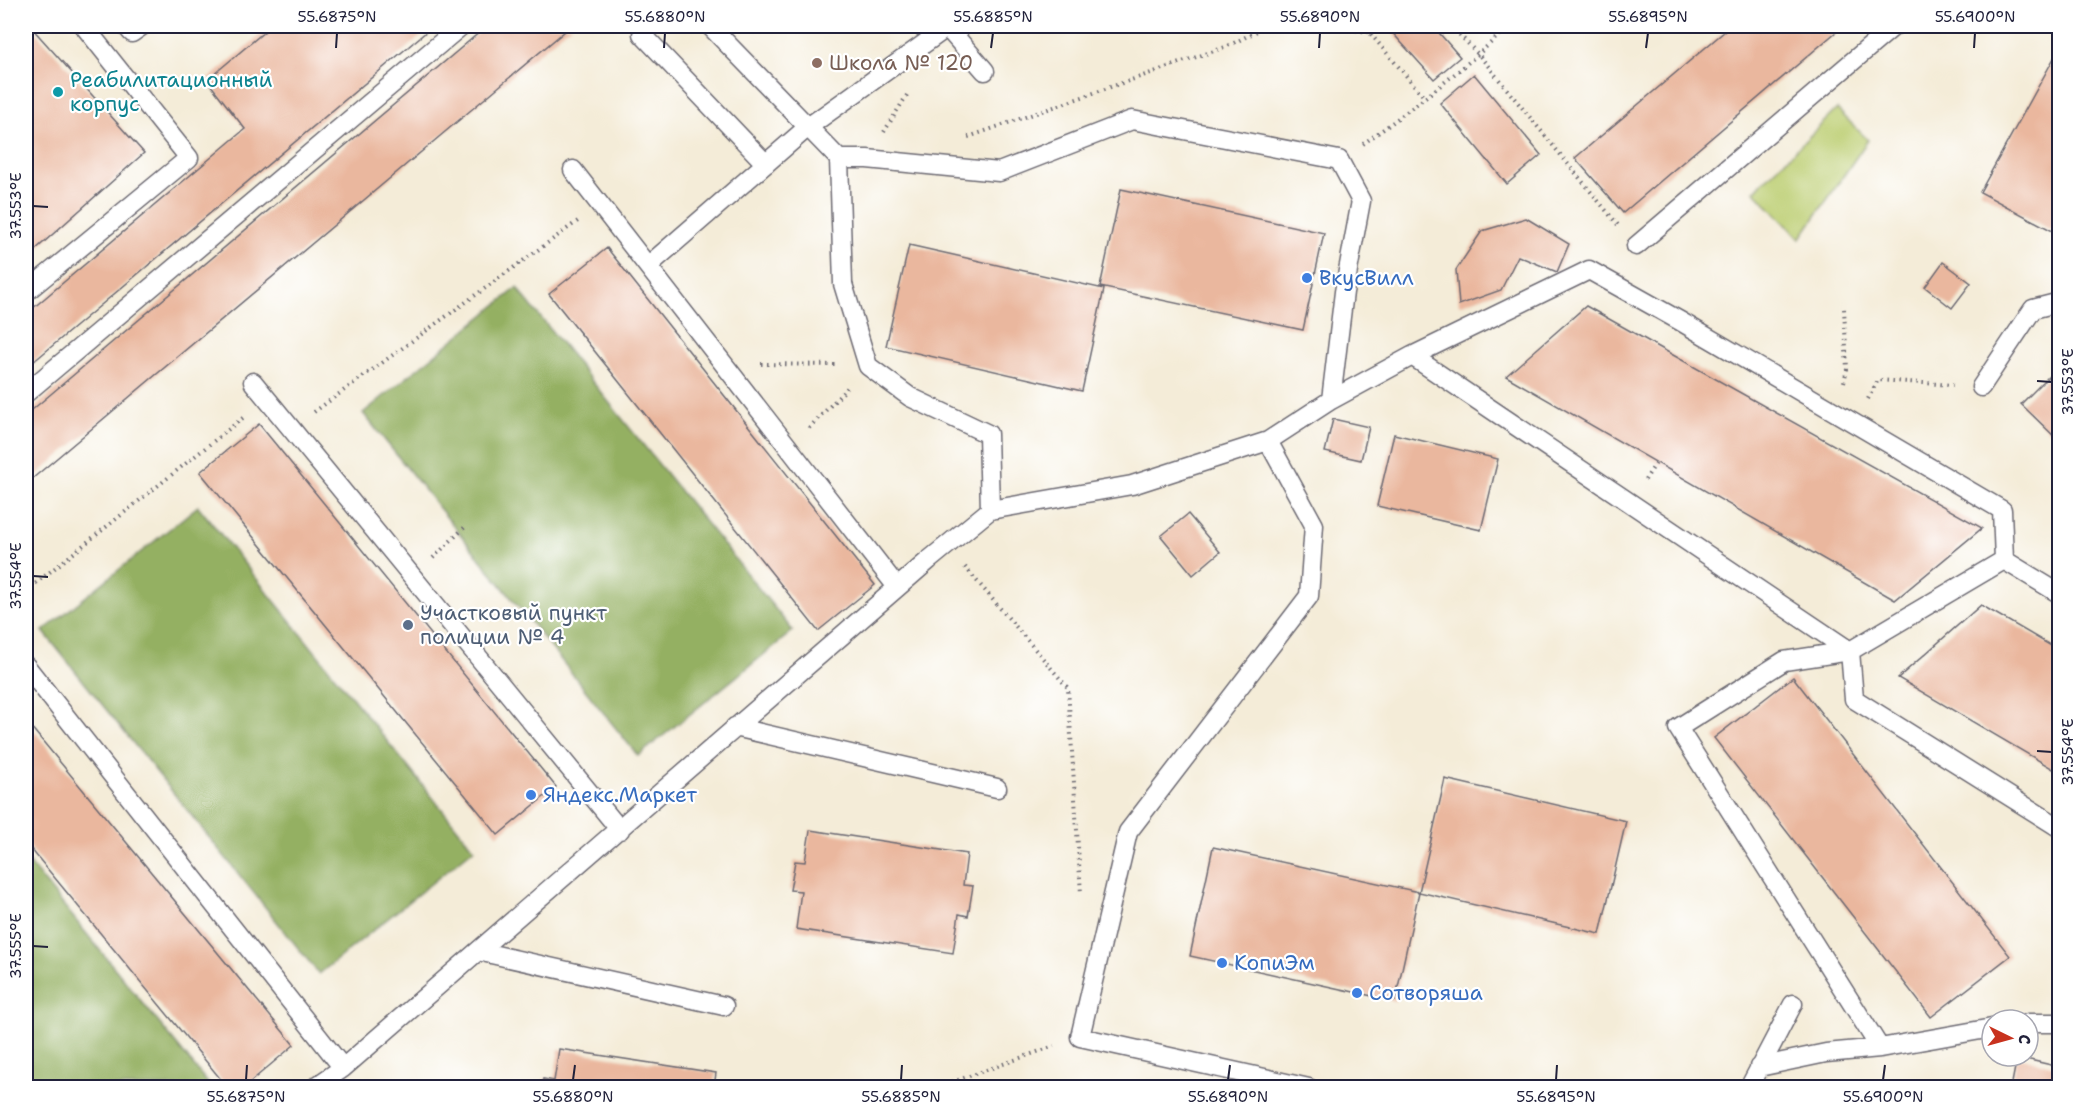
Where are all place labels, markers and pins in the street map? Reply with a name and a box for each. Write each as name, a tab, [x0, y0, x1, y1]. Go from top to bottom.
place label: Школа № 120	[829, 49, 973, 77]
marker: Школа № 120	[810, 56, 824, 70]
place label: Реабилитационный корпус	[70, 66, 273, 118]
marker: Реабилитационный корпус	[51, 85, 65, 99]
place label: ВкусВилл	[1319, 264, 1414, 292]
marker: ВкусВилл	[1300, 271, 1314, 285]
place label: Участковый пункт полиции № 4	[420, 599, 607, 651]
marker: Участковый пункт полиции № 4	[401, 618, 415, 632]
place label: Яндекс.Маркет	[543, 781, 697, 809]
marker: Яндекс.Маркет	[524, 788, 538, 802]
place label: КопиЭм	[1234, 949, 1315, 977]
marker: КопиЭм	[1215, 956, 1229, 970]
place label: Сотворяша	[1369, 979, 1483, 1007]
marker: Сотворяша	[1350, 986, 1364, 1000]

